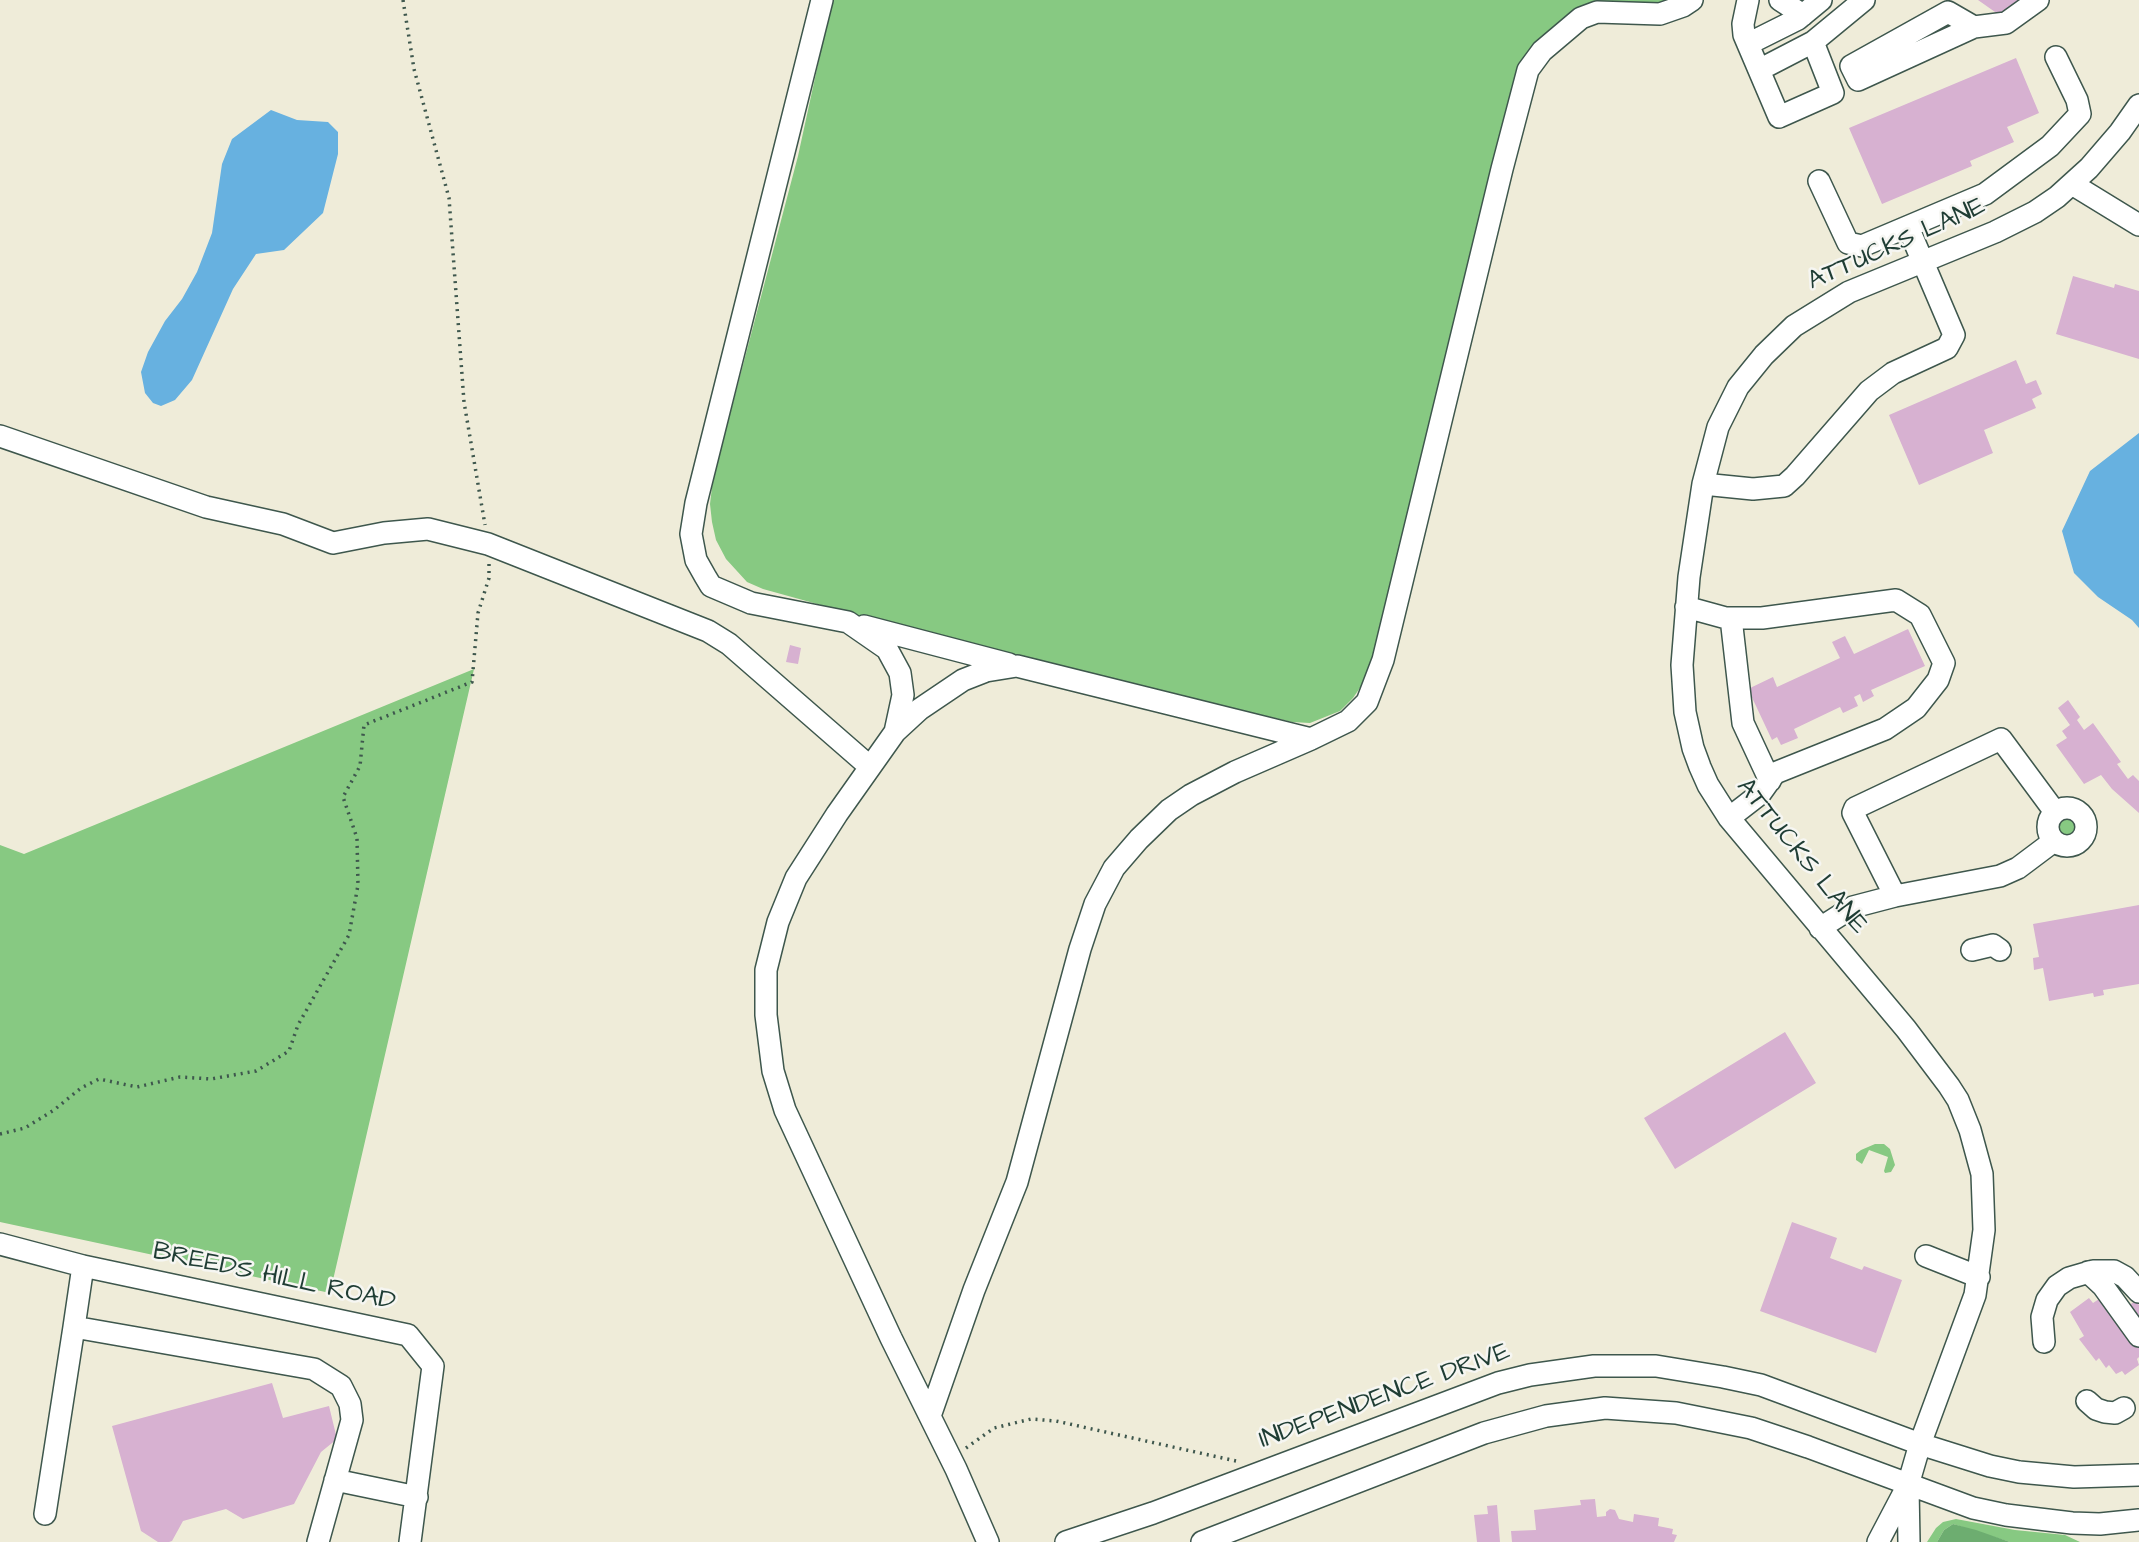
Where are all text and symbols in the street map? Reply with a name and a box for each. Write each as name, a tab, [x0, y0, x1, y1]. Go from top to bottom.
street label: ATTUCKS LANE	[1803, 192, 1991, 298]
street label: ATTUCKS LANE	[1729, 773, 1873, 941]
street label: BREEDS HILL ROAD	[150, 1237, 398, 1319]
street label: INDEPENDENCE DRIVE	[1255, 1337, 1515, 1457]

